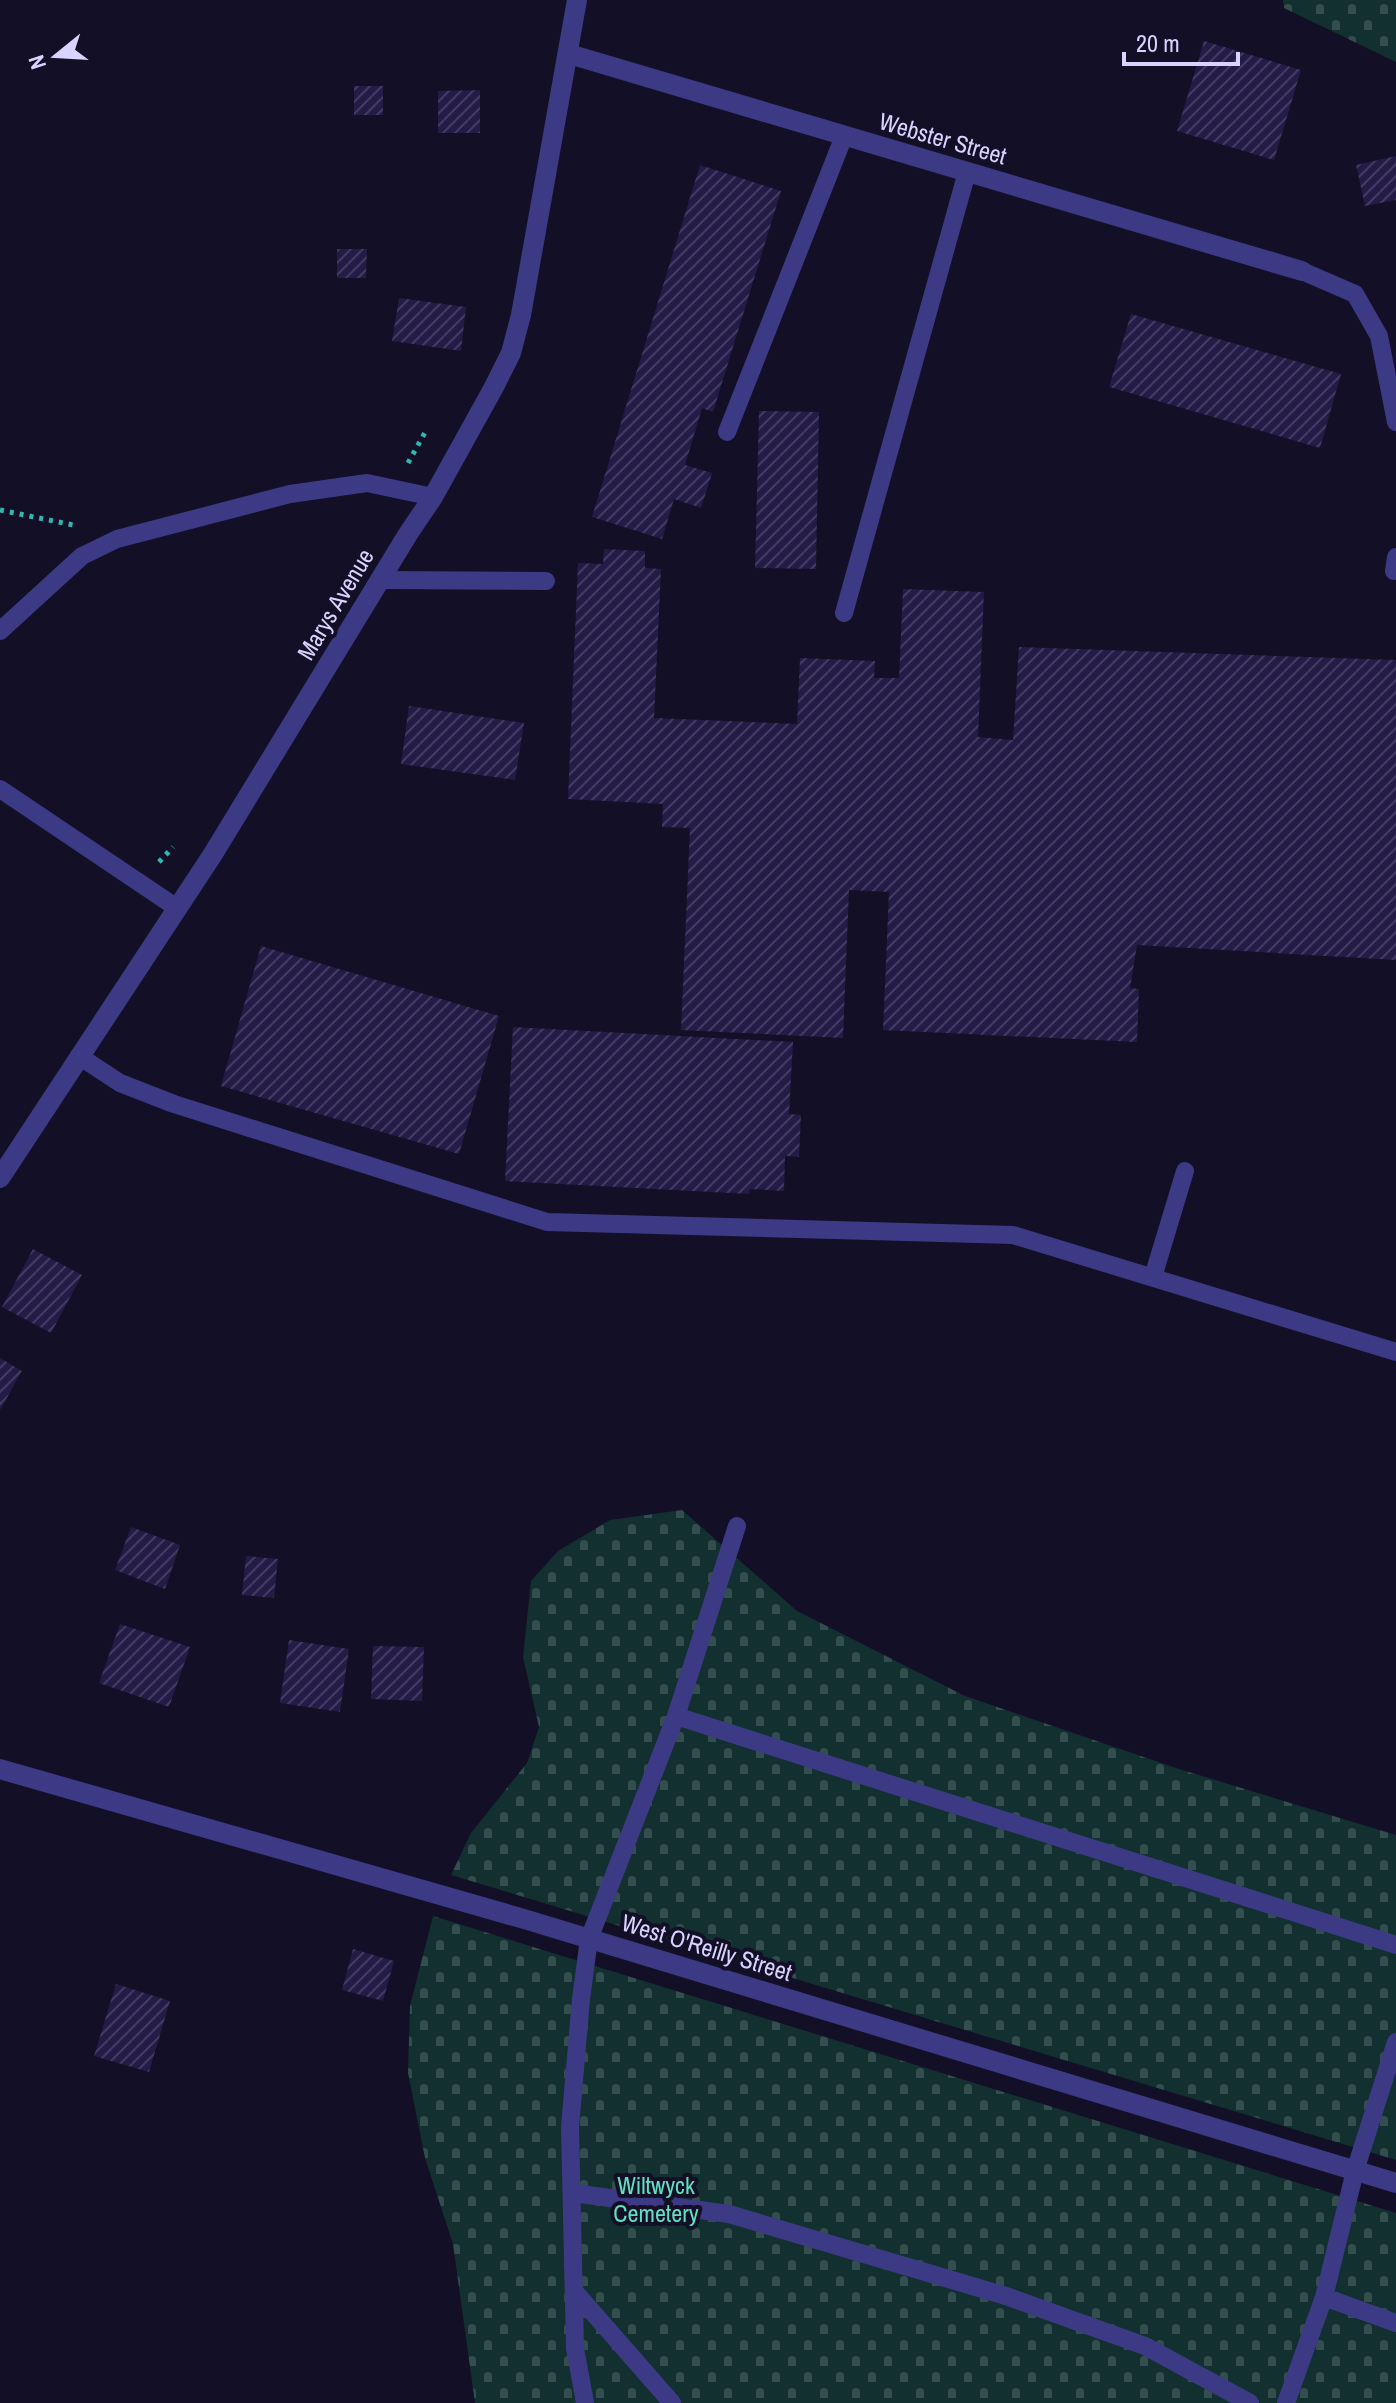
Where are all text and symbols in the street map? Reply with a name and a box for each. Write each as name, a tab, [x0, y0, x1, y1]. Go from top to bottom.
north arrow	[16, 16, 96, 96]
scale bar	[1124, 16, 1238, 66]
text: 20 m	[1136, 27, 1180, 59]
text: N	[21, 51, 53, 73]
street label: Webster Street	[876, 105, 1011, 172]
street label: Marys Avenue	[289, 542, 381, 666]
street label: West O'Reilly Street	[618, 1906, 796, 1988]
park label: Wiltwyck Cemetery	[613, 2169, 699, 2229]

